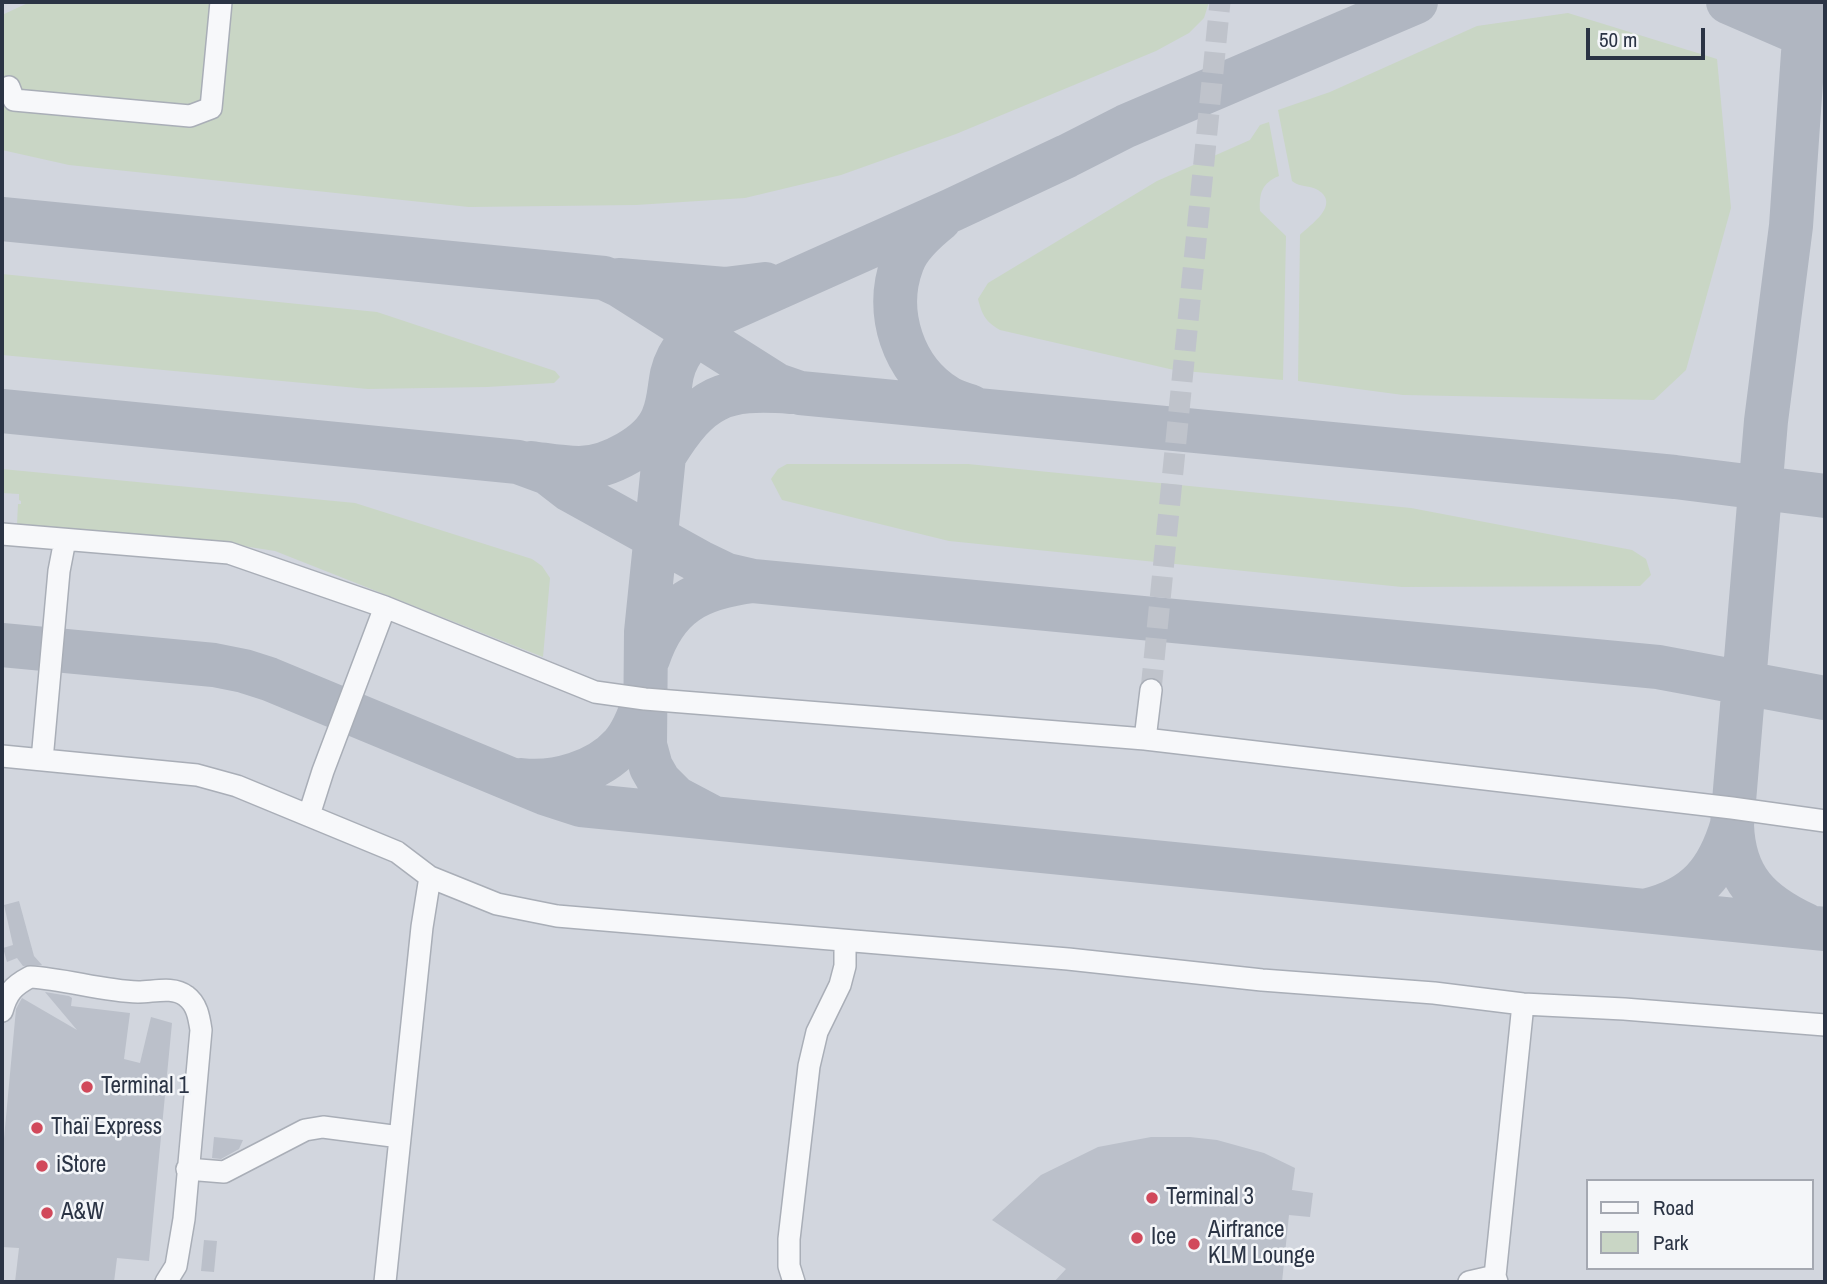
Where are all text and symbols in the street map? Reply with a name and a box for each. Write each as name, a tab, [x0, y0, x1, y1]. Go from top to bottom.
scale bar	[1589, 14, 1708, 58]
text: 50 m	[1599, 25, 1637, 54]
place label: Terminal 1	[101, 1073, 189, 1101]
marker: Terminal 1	[79, 1079, 95, 1095]
place label: Thaï Express	[51, 1114, 162, 1142]
marker: Thaï Express	[29, 1120, 45, 1136]
place label: iStore	[56, 1152, 106, 1180]
marker: iStore	[34, 1158, 50, 1174]
legend	[1586, 1179, 1813, 1270]
place label: Terminal 3	[1166, 1184, 1254, 1212]
marker: Terminal 3	[1144, 1190, 1160, 1206]
text: Road	[1653, 1193, 1694, 1222]
place label: A&W	[61, 1199, 104, 1227]
marker: A&W	[39, 1205, 55, 1221]
place label: Airfrance KLM Lounge	[1208, 1217, 1315, 1271]
place label: Ice	[1151, 1224, 1176, 1252]
text: Park	[1653, 1228, 1688, 1257]
marker: Ice	[1129, 1230, 1145, 1246]
marker: Airfrance KLM Lounge	[1186, 1236, 1202, 1252]

